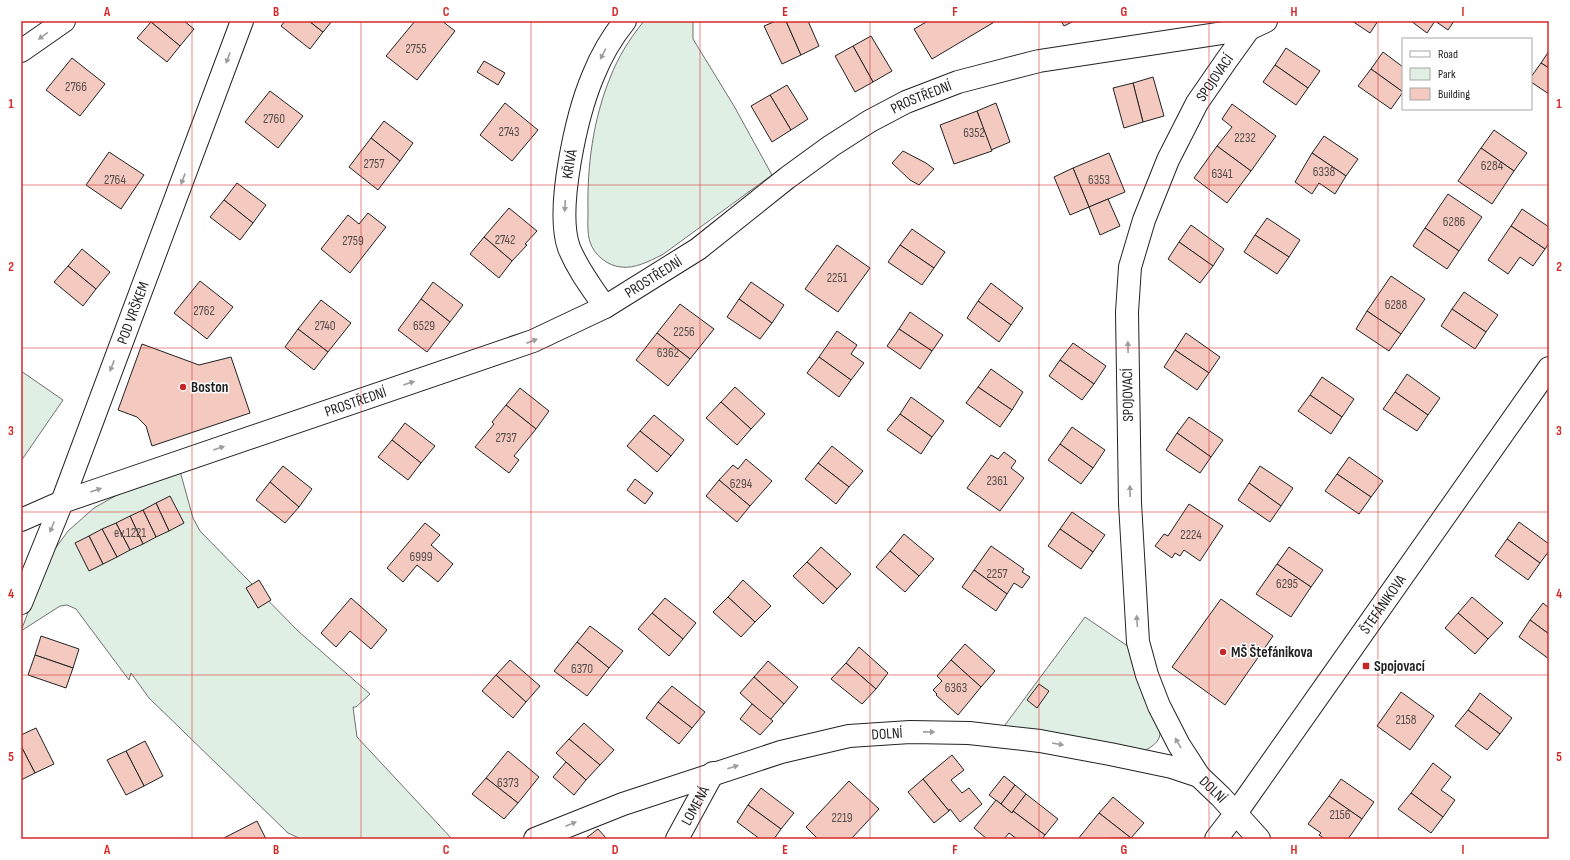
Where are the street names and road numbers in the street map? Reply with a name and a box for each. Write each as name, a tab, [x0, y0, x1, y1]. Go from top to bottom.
street label: SPOJOVACÍ	[1192, 50, 1238, 105]
street label: PROSTŘEDNÍ	[887, 76, 954, 118]
street label: KŘIVÁ	[558, 147, 581, 180]
street label: PROSTŘEDNÍ	[621, 252, 685, 302]
street label: POD VRŠKEM	[112, 279, 153, 347]
street label: SPOJOVACÍ	[1118, 368, 1138, 422]
street label: PROSTŘEDNÍ	[322, 382, 389, 421]
street label: ŠTEFÁNIKOVA	[1355, 571, 1410, 638]
street label: DOLNÍ	[871, 723, 903, 744]
street label: DOLNÍ	[1195, 772, 1231, 807]
street label: LOMENÁ	[677, 782, 714, 829]

